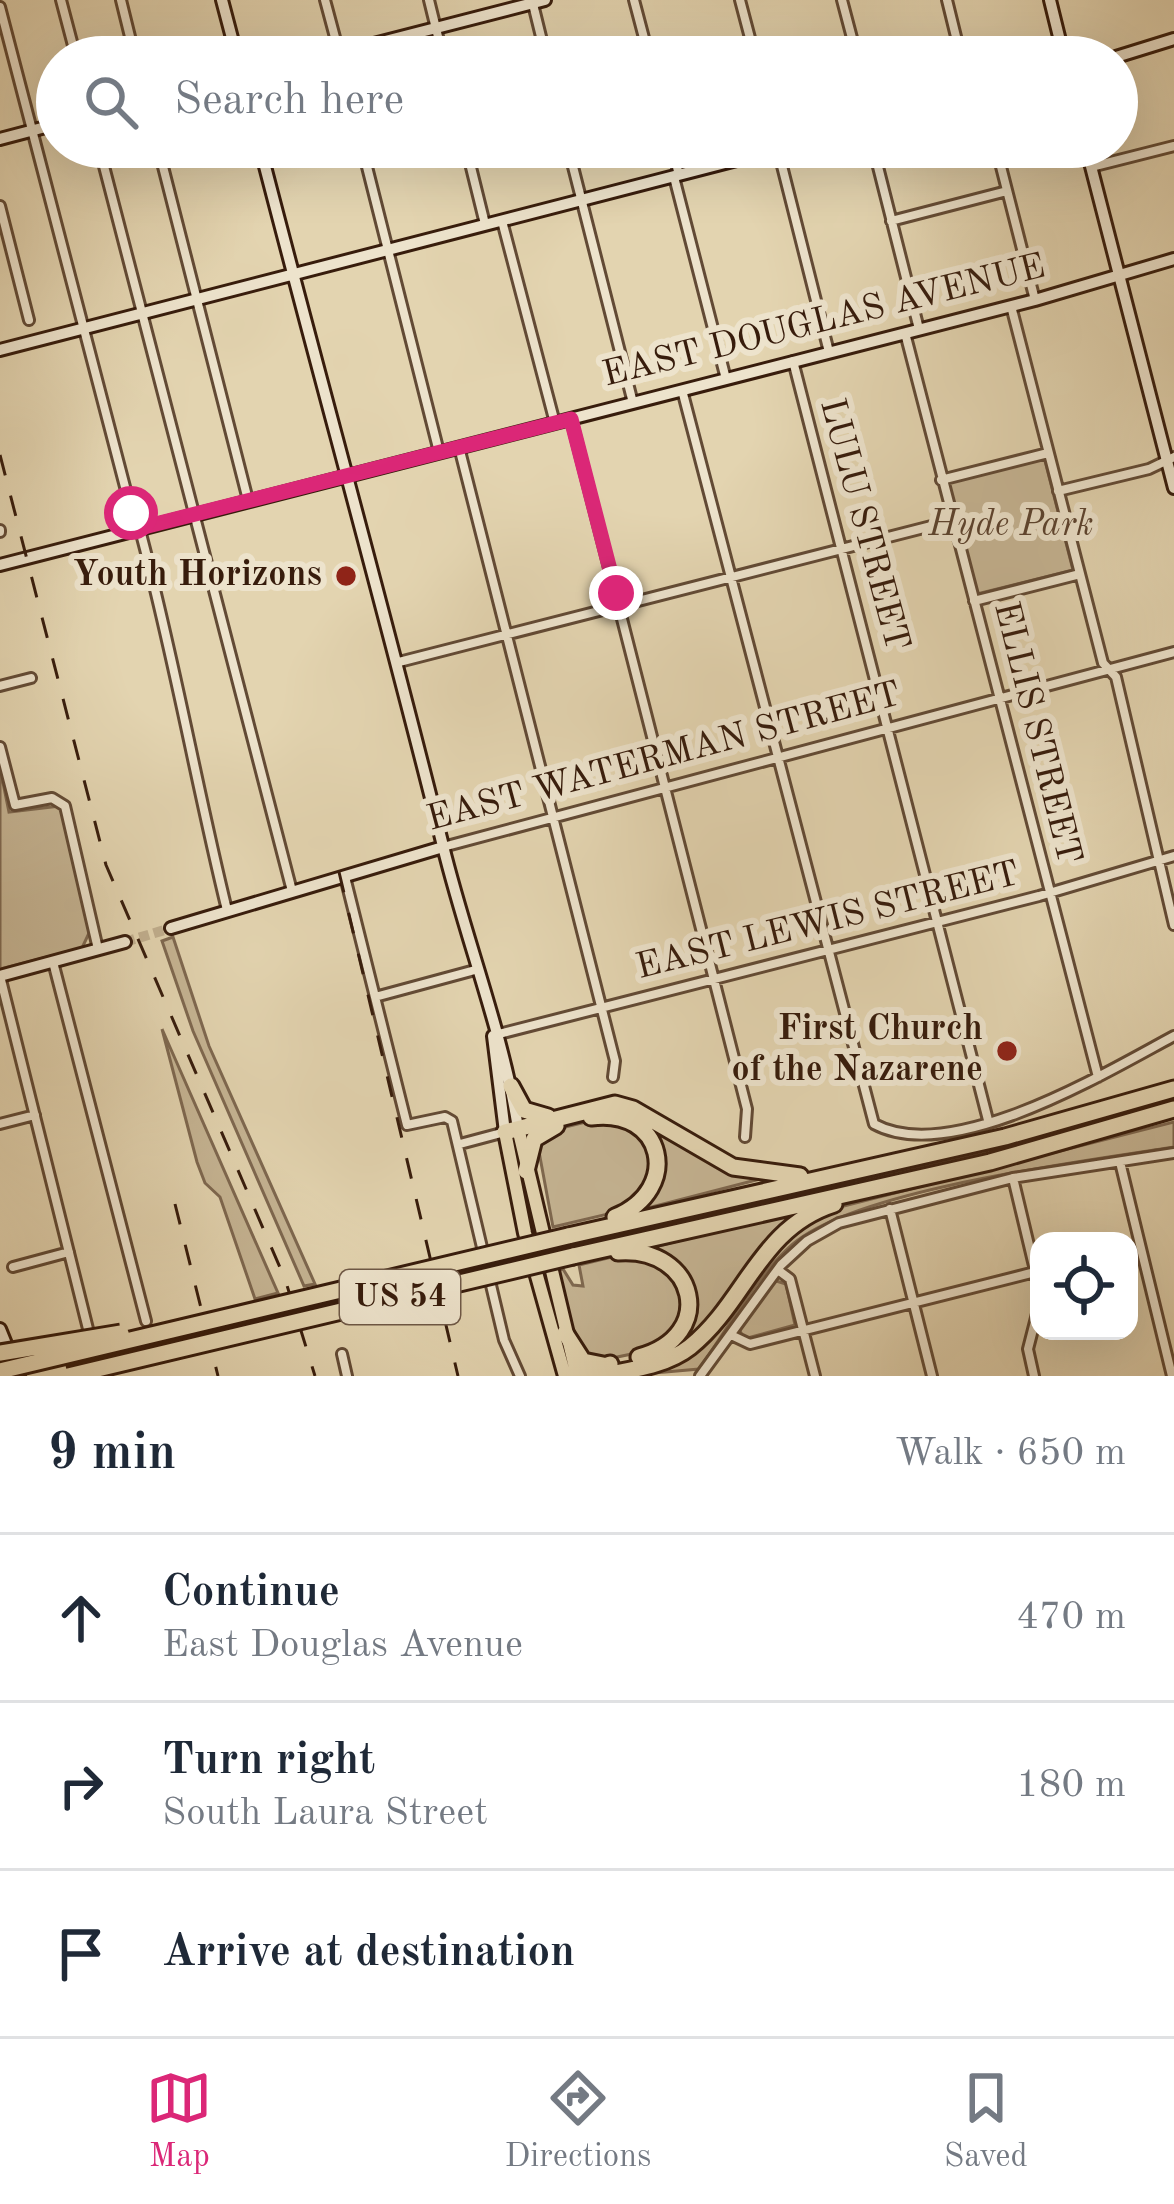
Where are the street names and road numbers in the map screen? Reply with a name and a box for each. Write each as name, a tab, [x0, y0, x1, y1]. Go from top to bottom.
street label: EAST DOUGLAS AVENUE	[599, 250, 1049, 394]
street label: LULU STREET	[812, 395, 914, 655]
street label: ELLIS STREET	[986, 598, 1086, 868]
street label: EAST WATERMAN STREET	[423, 677, 905, 839]
street label: EAST LEWIS STREET	[633, 857, 1023, 987]
road number: US 54	[340, 1270, 460, 1324]

